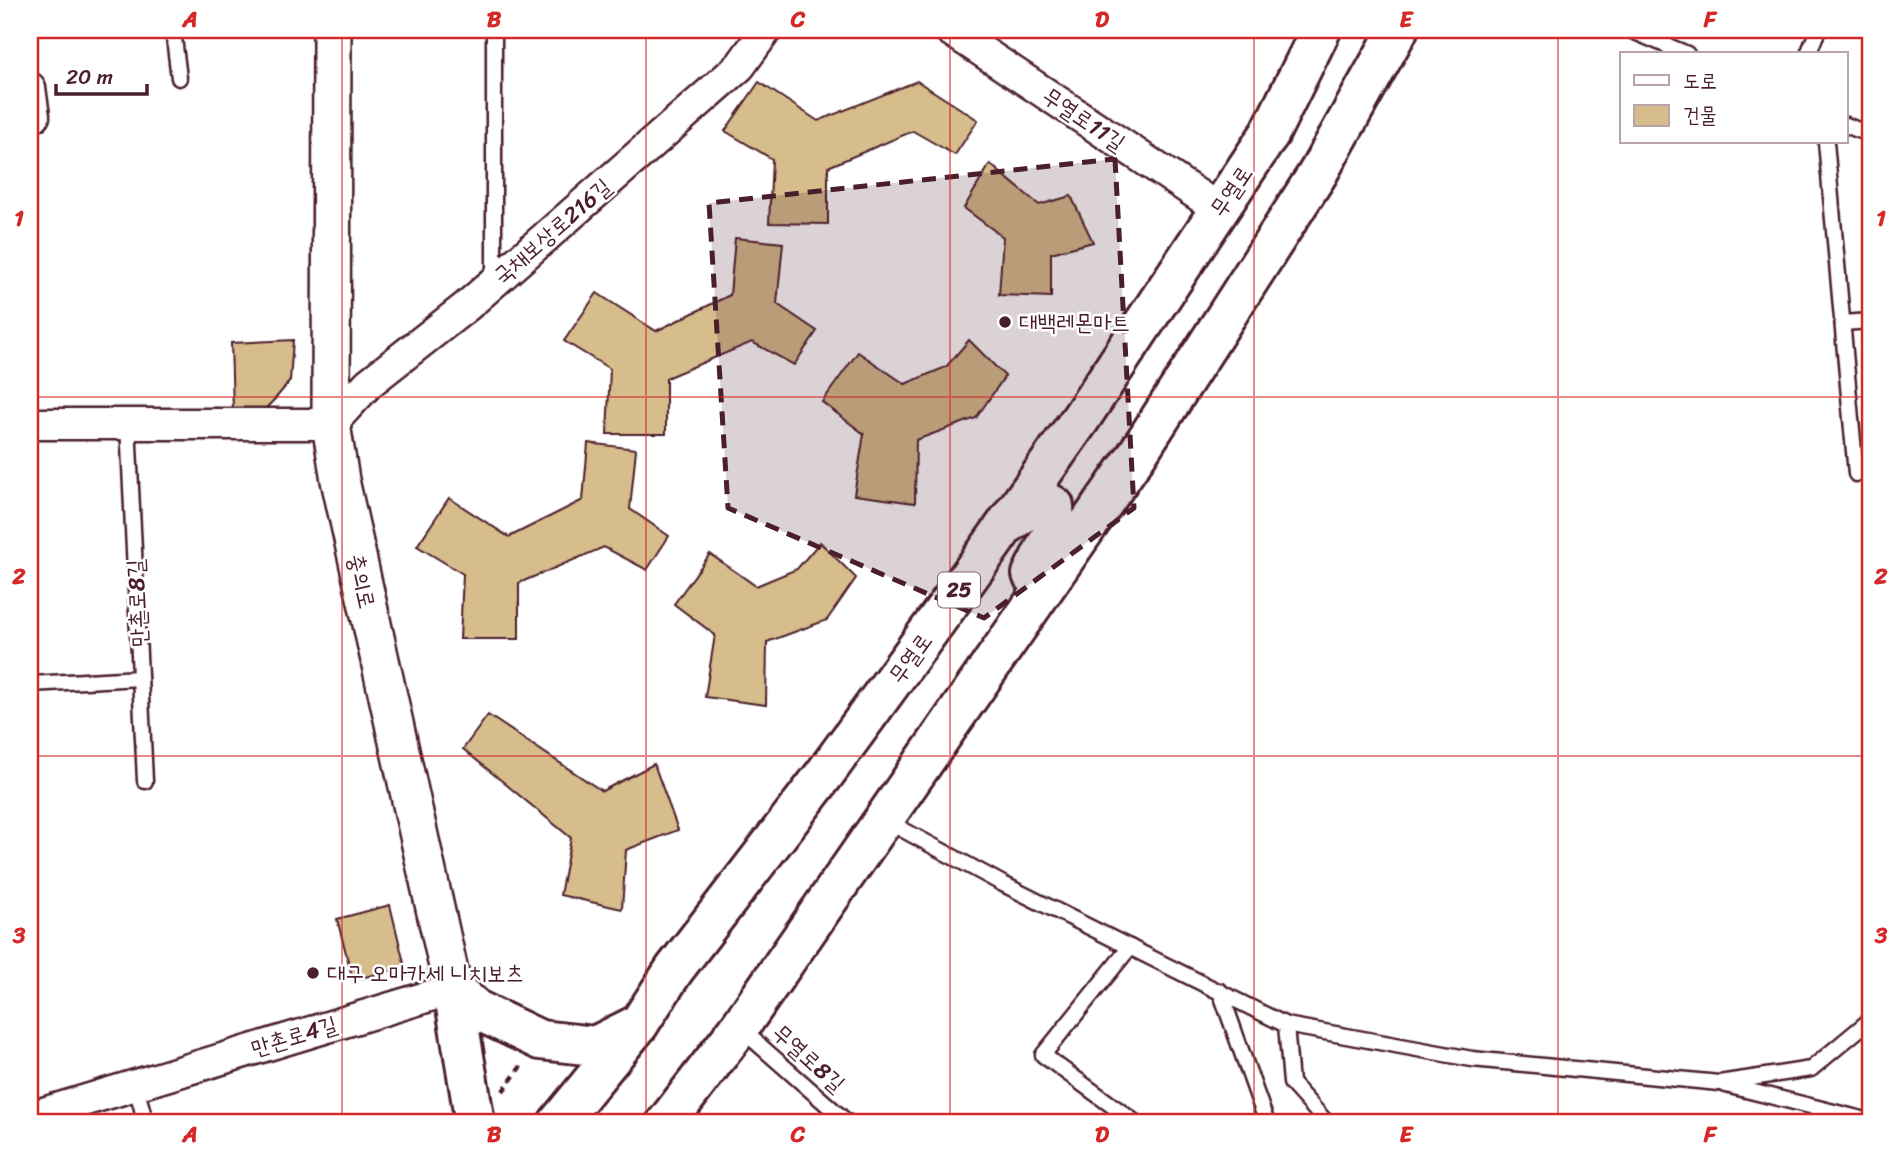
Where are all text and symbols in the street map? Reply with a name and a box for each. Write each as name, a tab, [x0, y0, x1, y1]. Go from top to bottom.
text: A	[181, 0, 198, 40]
text: B	[487, 0, 502, 40]
text: C	[790, 0, 806, 40]
text: D	[1095, 0, 1110, 40]
text: E	[1400, 0, 1415, 40]
text: F	[1703, 0, 1718, 40]
scale bar	[56, 52, 147, 96]
legend	[1620, 52, 1848, 144]
text: 20 m	[66, 58, 113, 96]
text: 도로	[1683, 62, 1717, 100]
street label: 무열로11길	[1033, 76, 1134, 163]
text: 건물	[1683, 96, 1717, 134]
street label: 무열로	[1199, 157, 1264, 226]
street label: 국채보상로216길	[483, 168, 621, 295]
text: 1	[14, 198, 24, 239]
text: 1	[1876, 198, 1886, 239]
place label: 대백레몬마트	[1019, 302, 1130, 343]
marker: 대백레몬마트	[997, 314, 1013, 330]
street label: 충의로	[335, 549, 388, 613]
text: 2	[11, 556, 26, 597]
text: 2	[1873, 556, 1888, 597]
street label: 만촌로8길	[115, 558, 160, 648]
road number: 25	[938, 572, 980, 608]
street label: 무열로	[877, 624, 943, 693]
text: 3	[12, 915, 26, 956]
text: 3	[1874, 915, 1888, 956]
place label: 대구 오마카세 니치보츠	[327, 953, 524, 994]
marker: 대구 오마카세 니치보츠	[305, 965, 321, 981]
street label: 만촌로4길	[246, 1004, 342, 1069]
street label: 무열로8길	[762, 1014, 855, 1103]
text: A	[181, 1114, 198, 1153]
text: B	[487, 1114, 502, 1153]
text: C	[790, 1114, 806, 1153]
text: D	[1095, 1114, 1110, 1153]
text: E	[1400, 1114, 1415, 1153]
text: F	[1703, 1114, 1718, 1153]

